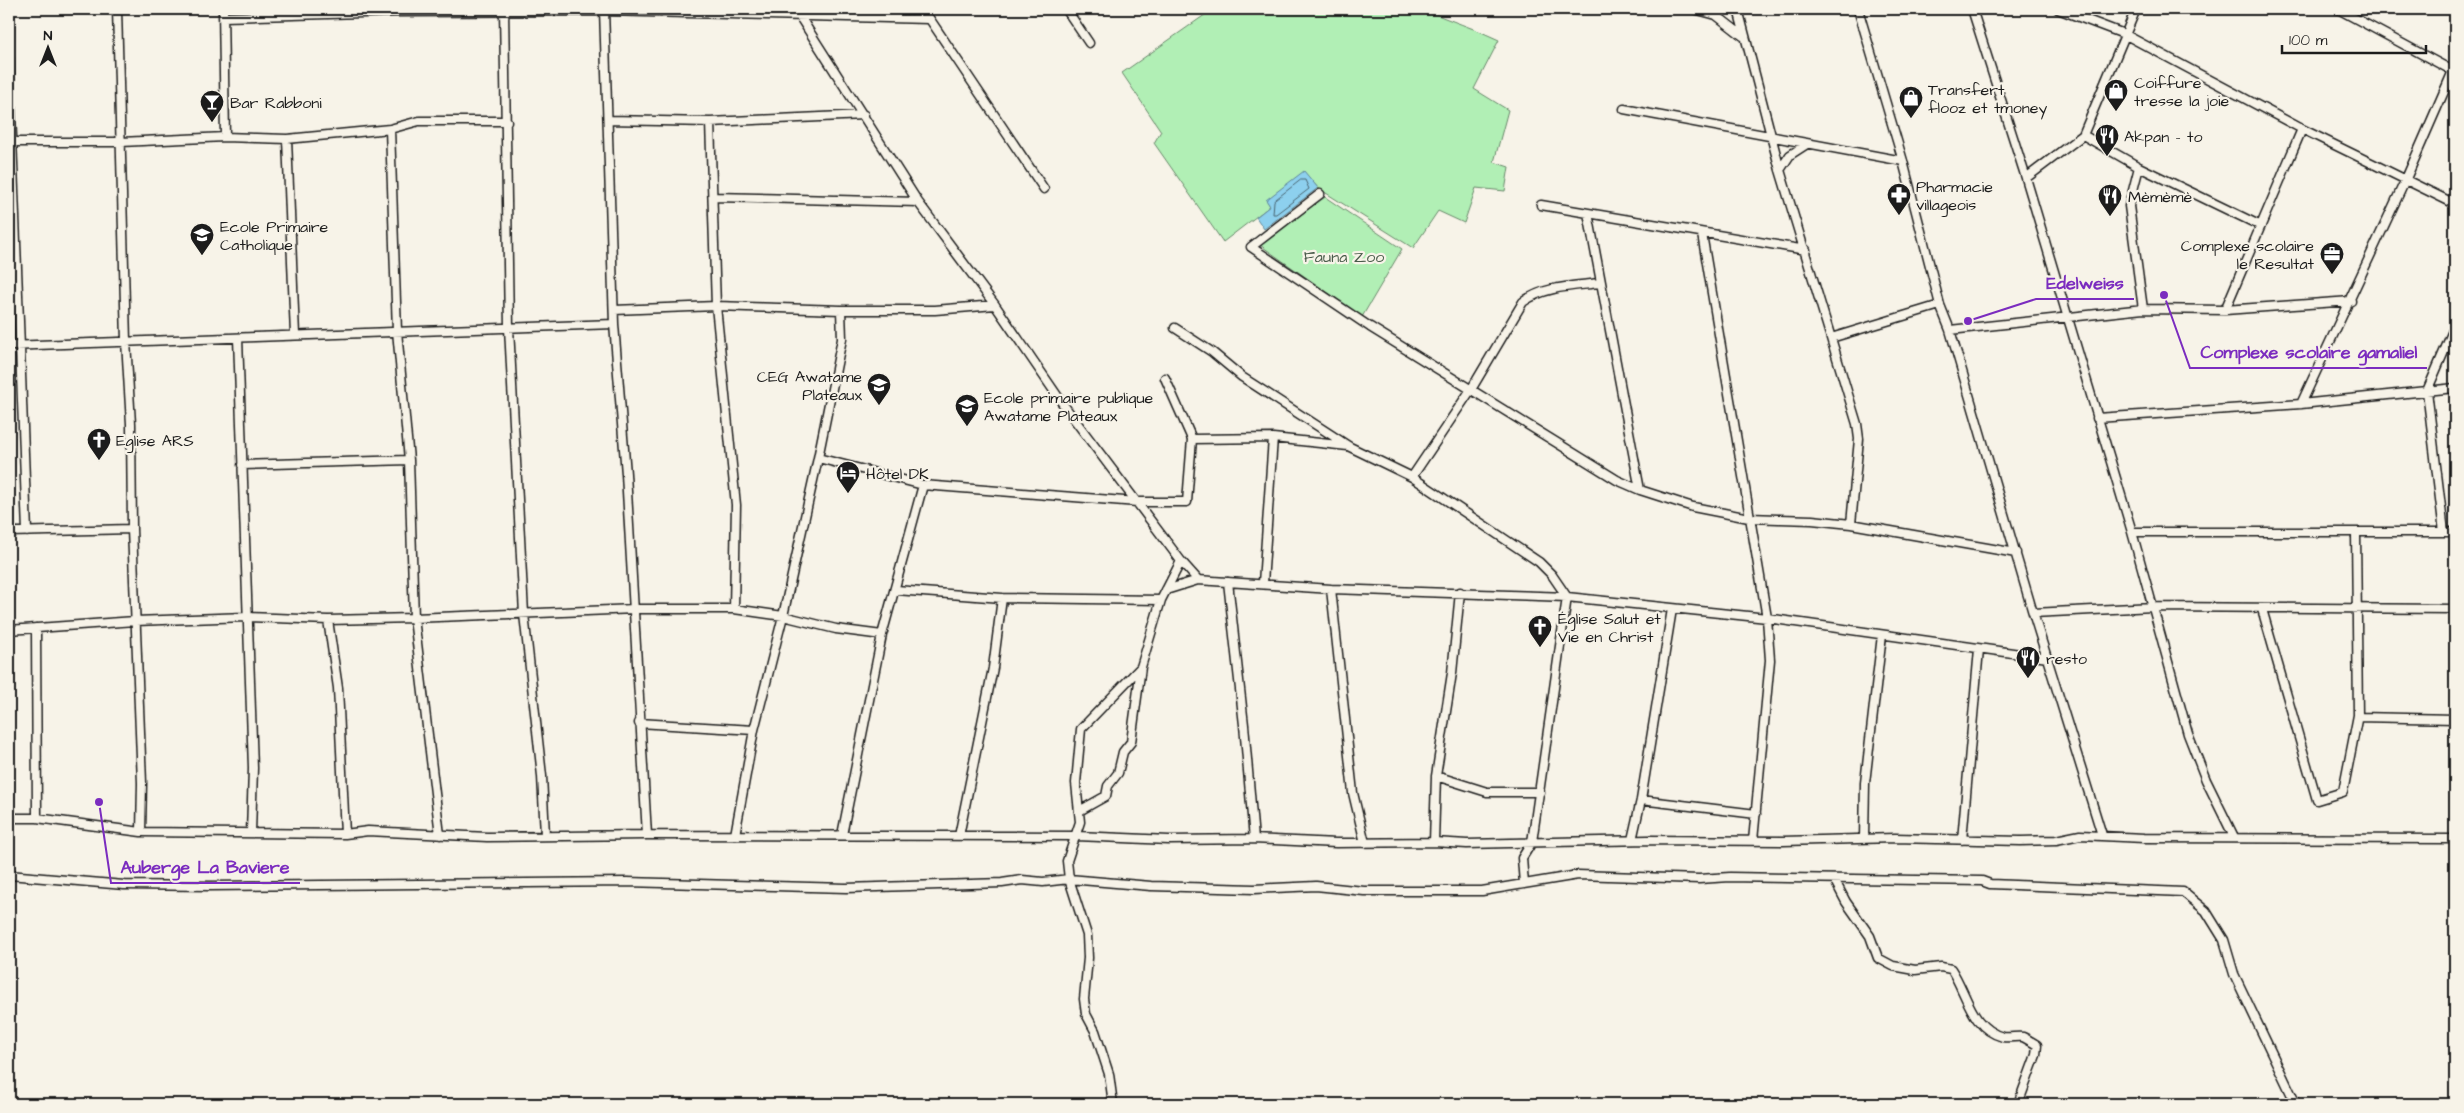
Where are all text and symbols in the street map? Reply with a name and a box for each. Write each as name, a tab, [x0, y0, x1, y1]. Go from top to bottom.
north arrow	[22, 22, 72, 72]
scale bar	[2282, 22, 2425, 54]
text: N	[44, 26, 53, 46]
text: 100 m	[2289, 30, 2328, 51]
place label: Coiffure tresse la joie	[2134, 72, 2229, 112]
shop icon: Coiffure tresse la joie	[2103, 78, 2129, 112]
place label: Transfert flooz et tmoney	[1928, 79, 2047, 120]
shop icon: Transfert flooz et tmoney	[1898, 85, 1924, 119]
bar icon: Bar Rabboni	[199, 89, 225, 123]
place label: Bar Rabboni	[230, 92, 322, 114]
restaurant icon: Akpan - to	[2094, 123, 2120, 157]
place label: Akpan - to	[2124, 126, 2202, 148]
place label: Pharmacie villageois	[1916, 176, 1993, 217]
pharmacy icon: Pharmacie villageois	[1886, 182, 1912, 216]
restaurant icon: Mèmèmè	[2097, 183, 2123, 217]
place label: Mèmèmè	[2128, 186, 2192, 208]
place label: Ecole Primaire Catholique	[220, 216, 328, 256]
school or university icon: Ecole Primaire Catholique	[189, 222, 215, 256]
place label: Complexe scolaire le Resultat	[2181, 235, 2315, 275]
office icon: Complexe scolaire le Resultat	[2319, 241, 2345, 275]
park label: Fauna Zoo	[1304, 246, 1384, 268]
callout: Edelweiss	[2036, 266, 2134, 299]
text: Edelweiss	[2046, 271, 2124, 296]
callout: Complexe scolaire gamaliel	[2190, 335, 2427, 368]
text: Complexe scolaire gamaliel	[2201, 340, 2418, 366]
place label: CEG Awatame Plateaux	[757, 366, 862, 406]
school or university icon: CEG Awatame Plateaux	[866, 372, 892, 406]
place label: Ecole primaire publique Awatame Plateaux	[984, 387, 1154, 427]
school or university icon: Ecole primaire publique Awatame Plateaux	[954, 393, 980, 427]
church icon: Eglise ARS	[86, 427, 112, 461]
place label: Eglise ARS	[116, 430, 194, 453]
hotel icon: Hôtel DK	[835, 460, 861, 494]
place label: Hôtel DK	[866, 463, 929, 485]
place label: Église Salut et Vie en Christ	[1558, 608, 1661, 648]
church icon: Église Salut et Vie en Christ	[1527, 614, 1553, 648]
restaurant icon: resto	[2015, 645, 2041, 679]
place label: resto	[2046, 648, 2087, 670]
callout: Auberge La Baviere	[111, 850, 300, 883]
text: Auberge La Baviere	[121, 855, 290, 881]

